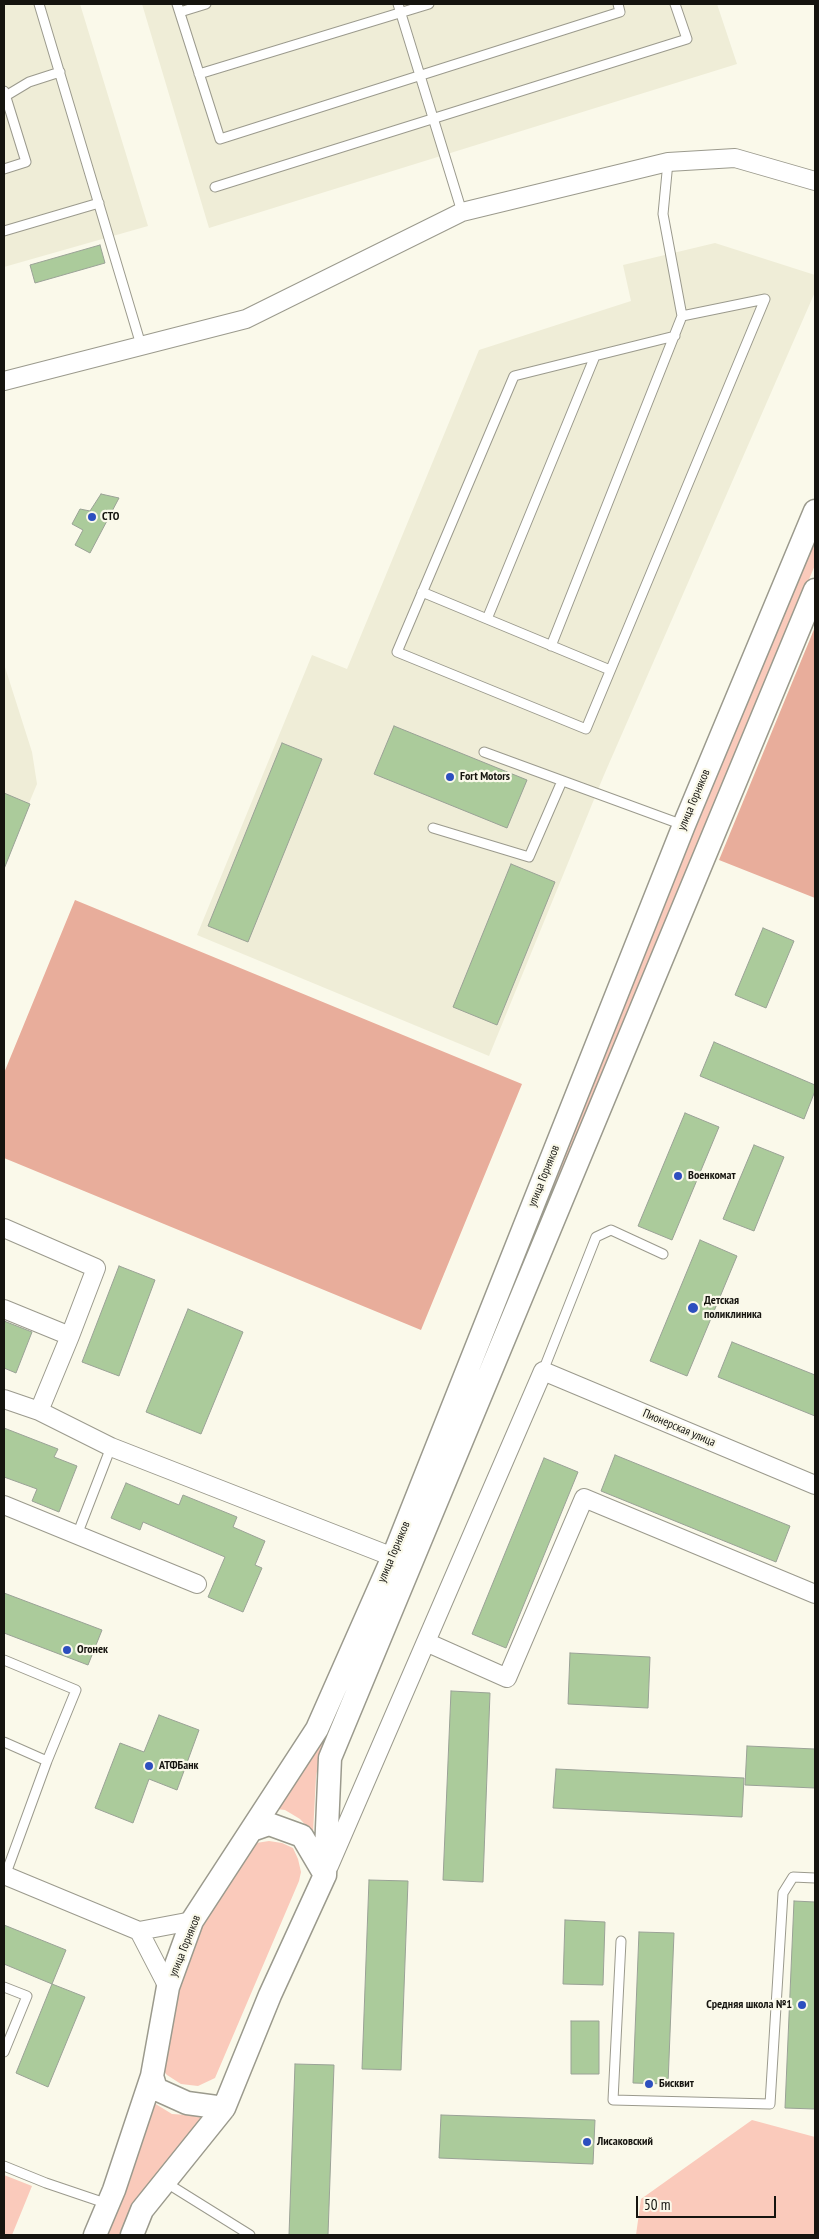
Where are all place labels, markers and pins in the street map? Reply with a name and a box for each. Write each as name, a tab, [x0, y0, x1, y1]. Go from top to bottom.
place label: СТО	[102, 510, 119, 524]
marker: СТО	[86, 511, 98, 523]
place label: Fort Motors	[460, 770, 510, 784]
marker: Fort Motors	[444, 771, 456, 783]
place label: Военкомат	[688, 1169, 736, 1183]
marker: Военкомат	[672, 1170, 684, 1182]
place label: Детская поликлиника	[704, 1294, 762, 1322]
marker: Детская поликлиника	[686, 1301, 700, 1315]
place label: Огонек	[77, 1643, 108, 1657]
marker: Огонек	[61, 1644, 73, 1656]
place label: АТФБанк	[159, 1759, 198, 1773]
marker: АТФБанк	[143, 1760, 155, 1772]
place label: Средняя школа №1	[706, 1998, 792, 2012]
marker: Средняя школа №1	[796, 1999, 808, 2011]
place label: Бисквит	[659, 2077, 694, 2091]
marker: Бисквит	[643, 2078, 655, 2090]
place label: Лисаковский	[597, 2135, 653, 2149]
marker: Лисаковский	[581, 2136, 593, 2148]

